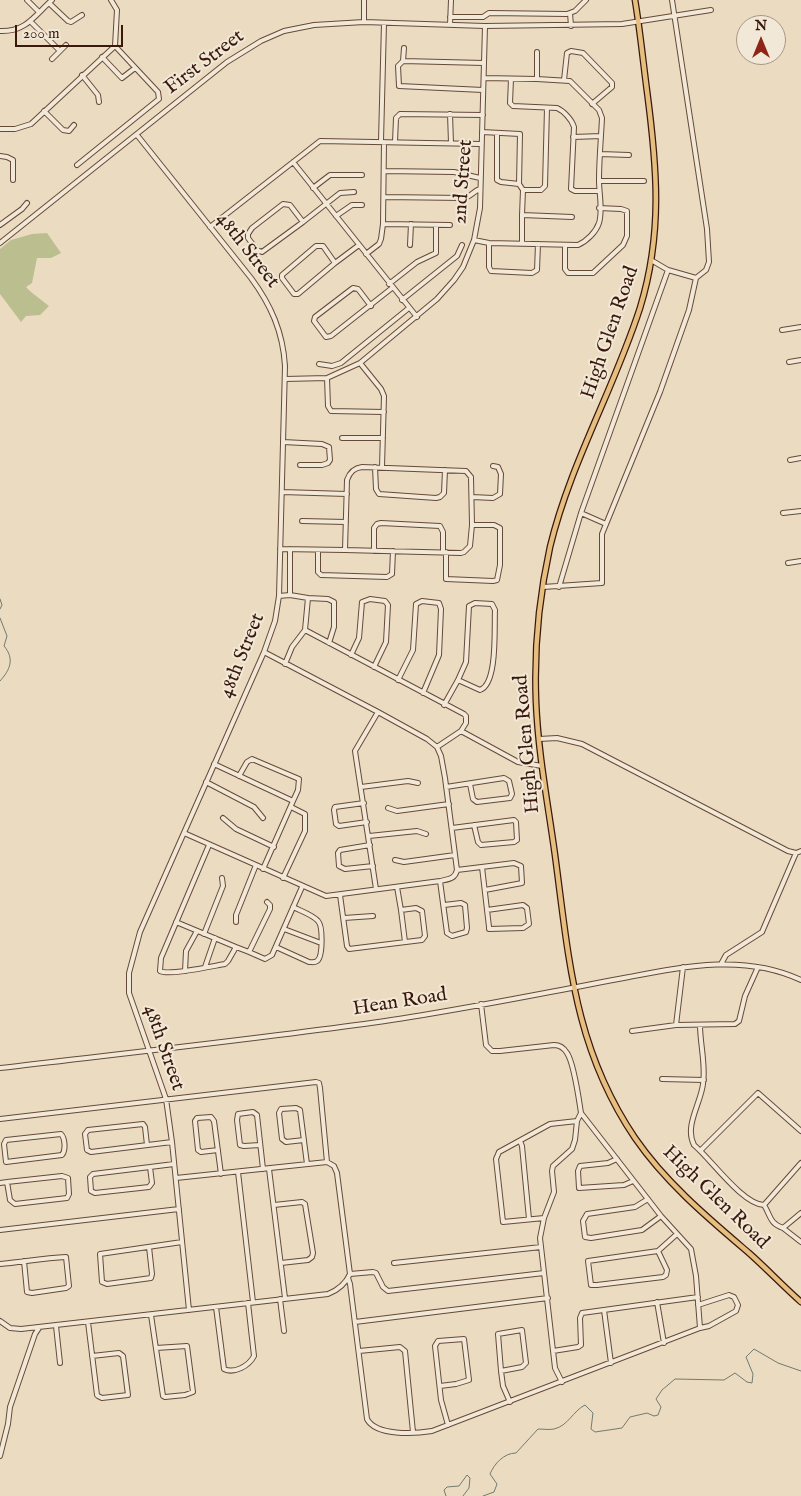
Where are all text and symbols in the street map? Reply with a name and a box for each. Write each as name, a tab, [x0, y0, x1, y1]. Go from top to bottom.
scale bar	[18, 15, 125, 47]
north arrow	[736, 15, 786, 65]
text: N	[755, 17, 767, 35]
text: 200 m	[23, 24, 60, 43]
street label: First Street	[161, 25, 249, 101]
street label: 2nd Street	[449, 139, 479, 225]
street label: 48th Street	[210, 208, 284, 294]
street label: High Glen Road	[577, 263, 645, 403]
street label: 48th Street	[215, 610, 271, 702]
street label: High Glen Road	[510, 674, 546, 814]
street label: Hean Road	[351, 984, 449, 1022]
street label: 48th Street	[137, 1002, 189, 1094]
street label: High Glen Road	[657, 1141, 773, 1255]

